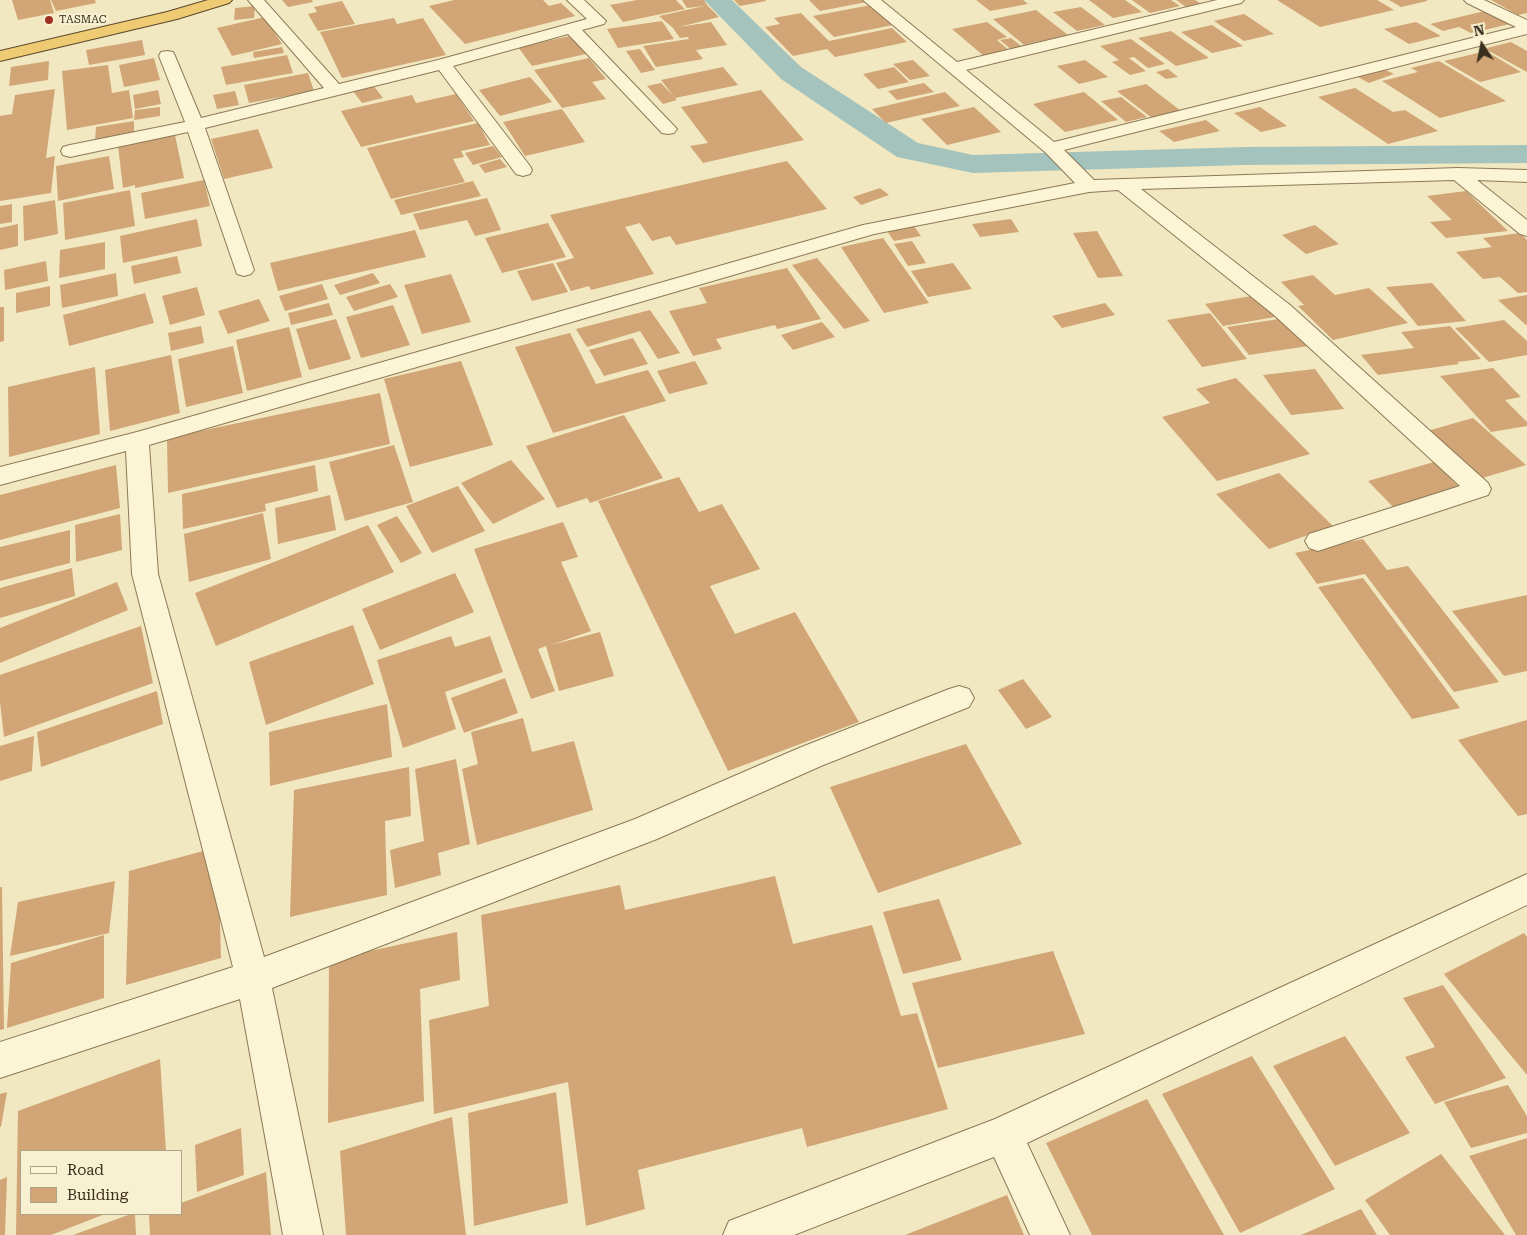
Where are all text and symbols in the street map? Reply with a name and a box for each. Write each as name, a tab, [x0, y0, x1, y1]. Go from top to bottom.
place label: TASMAC	[59, 13, 107, 27]
marker: TASMAC	[43, 14, 55, 26]
north arrow	[1457, 20, 1507, 70]
text: N	[1472, 21, 1486, 39]
legend	[20, 1150, 182, 1215]
text: Road	[67, 1161, 104, 1179]
text: Building	[67, 1186, 128, 1204]

